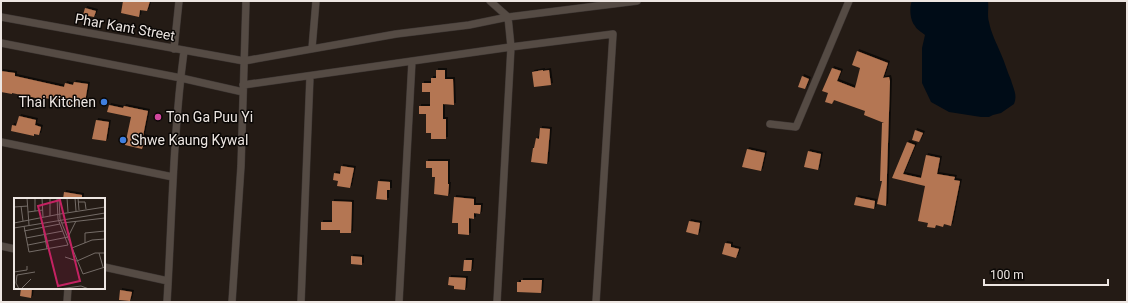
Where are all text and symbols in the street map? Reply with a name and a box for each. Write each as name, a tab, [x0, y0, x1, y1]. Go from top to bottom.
street label: Phar Kant Street	[74, 10, 177, 44]
place label: Thai Kitchen	[18, 94, 96, 110]
marker: Thai Kitchen	[99, 97, 109, 107]
place label: Ton Ga Puu Yi	[166, 109, 253, 125]
marker: Ton Ga Puu Yi	[153, 112, 163, 122]
place label: Shwe Kaung Kywal	[131, 132, 248, 148]
marker: Shwe Kaung Kywal	[118, 135, 128, 145]
inset map	[14, 198, 105, 289]
scale bar	[984, 261, 1108, 287]
text: 100 m	[990, 268, 1024, 282]

